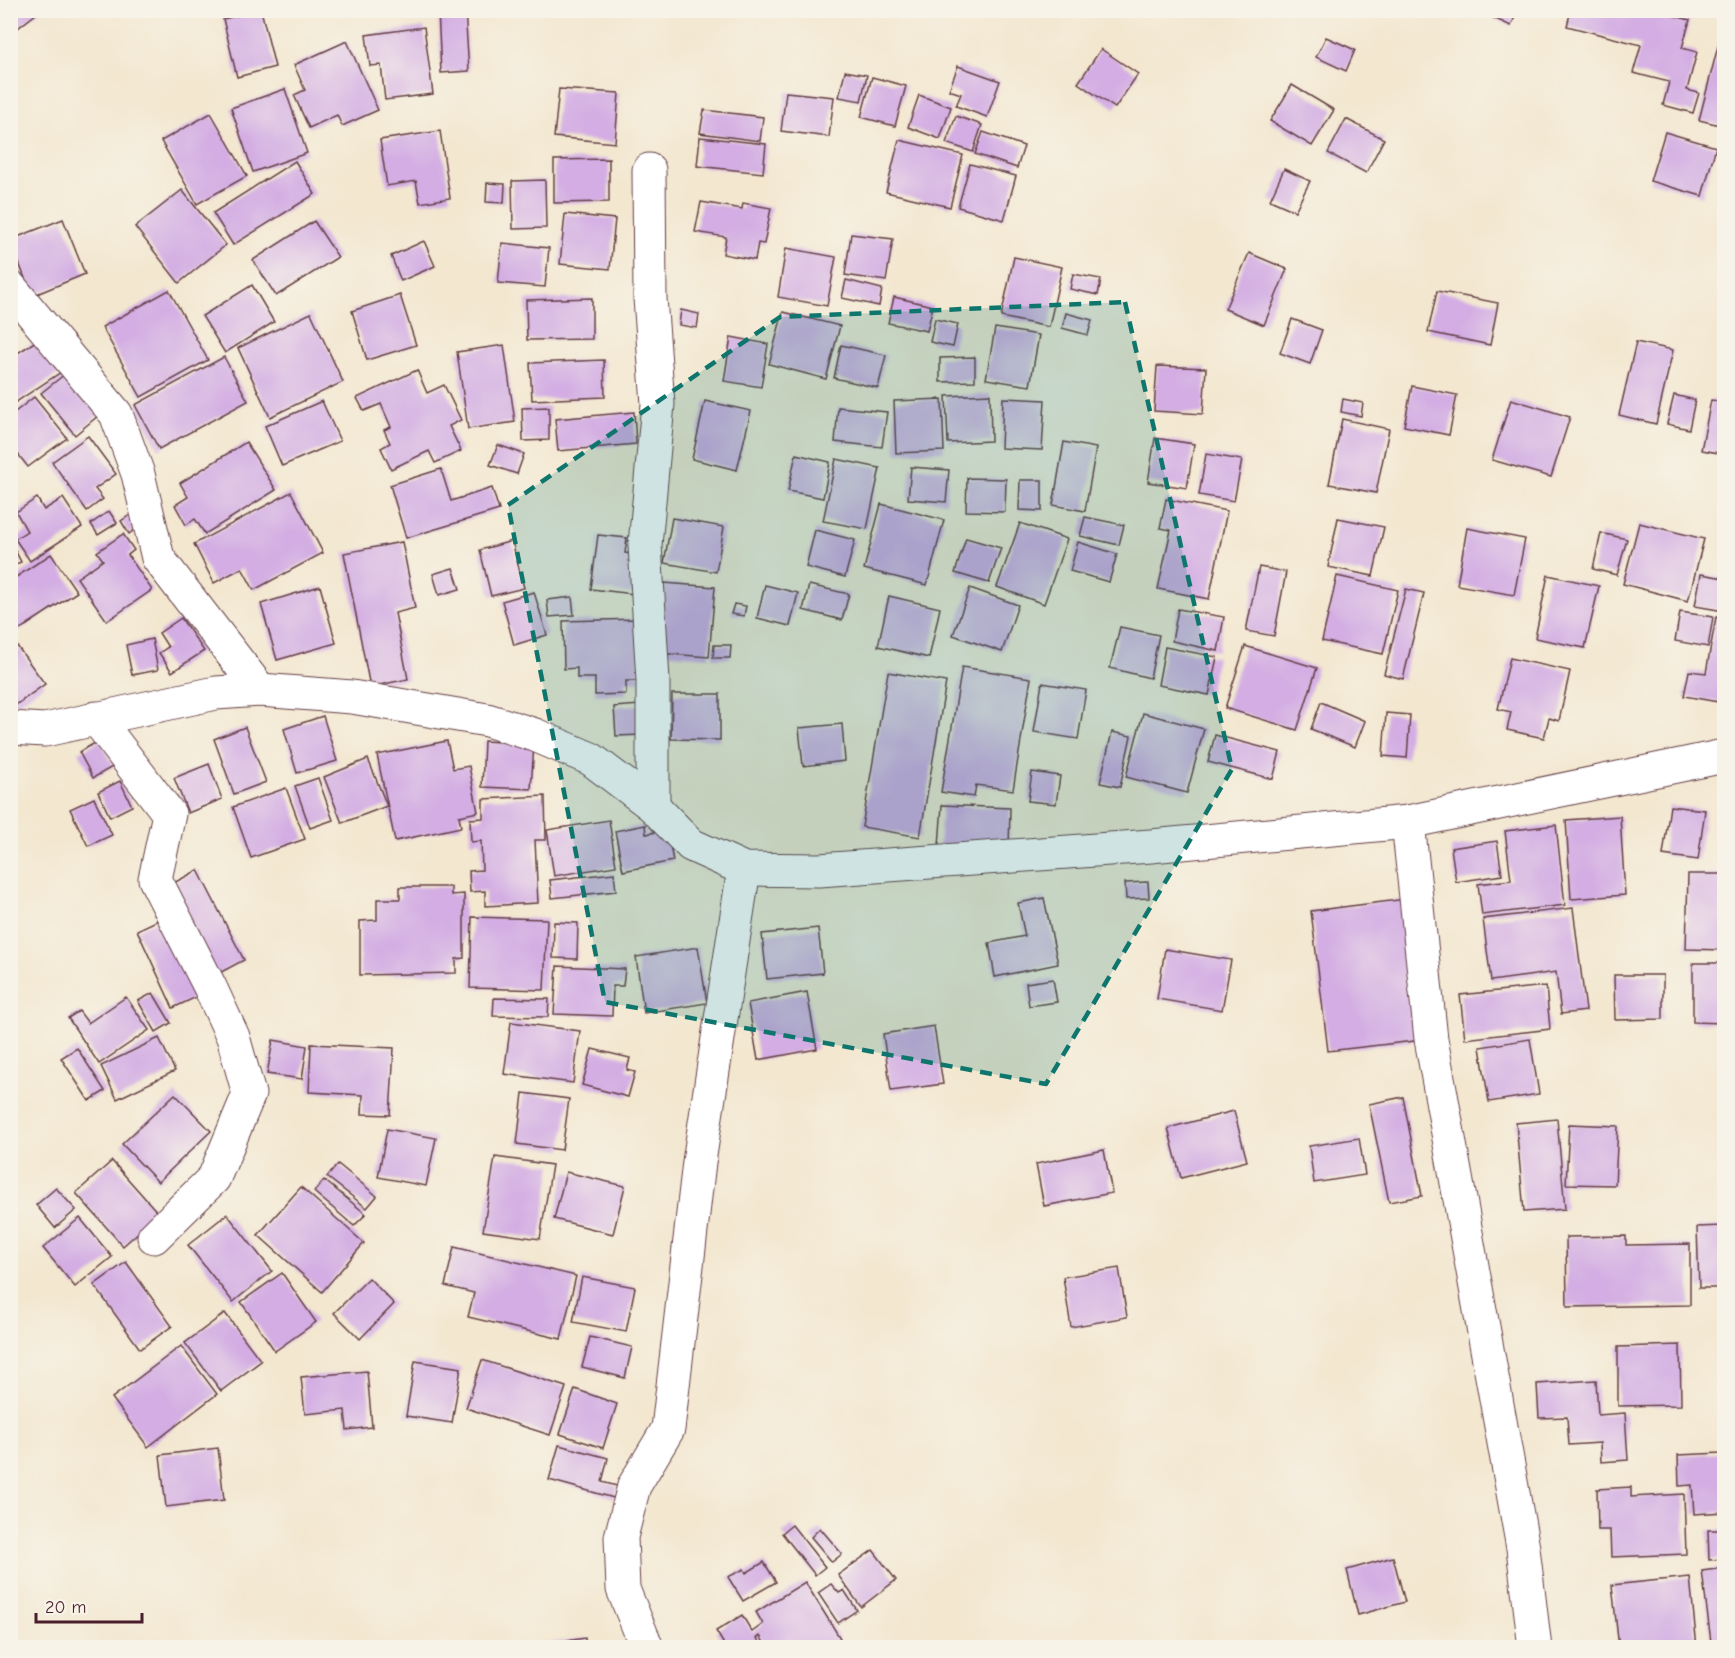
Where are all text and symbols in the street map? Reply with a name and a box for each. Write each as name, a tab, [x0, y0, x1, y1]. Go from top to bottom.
scale bar	[36, 1586, 142, 1624]
text: 20 m	[45, 1597, 86, 1618]

